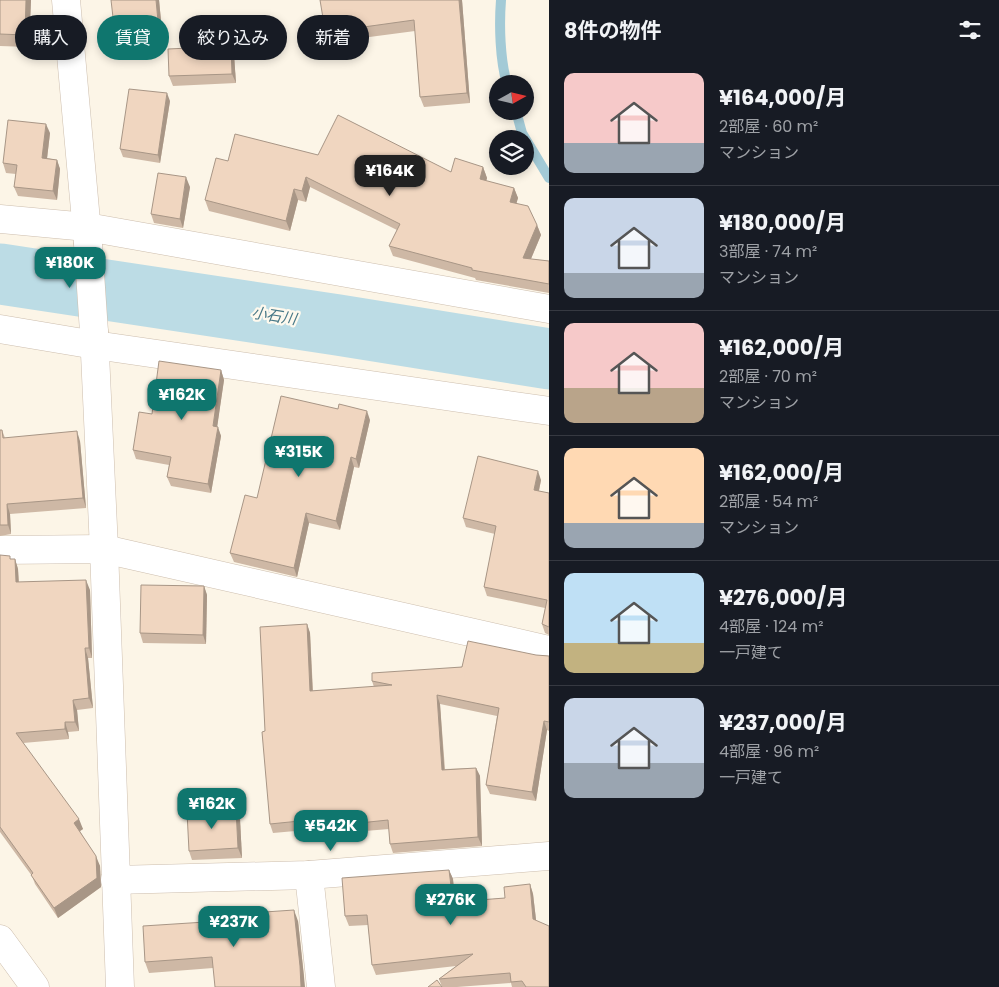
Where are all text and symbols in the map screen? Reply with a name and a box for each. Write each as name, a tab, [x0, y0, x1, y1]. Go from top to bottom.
chip: 購入	[15, 15, 87, 60]
chip: 賃貸	[97, 15, 169, 60]
chip: 絞り込み	[179, 15, 287, 60]
chip: 新着	[297, 15, 369, 60]
text: 8件の物件	[564, 16, 662, 45]
icon: filters	[956, 16, 984, 44]
north arrow	[489, 75, 534, 120]
map controls	[489, 75, 534, 175]
text: ¥164,000/月	[719, 83, 846, 112]
icon: home	[604, 93, 664, 153]
text: 2部屋 · 60 m²	[719, 115, 818, 138]
button: layers	[489, 130, 534, 175]
text: マンション	[719, 141, 799, 164]
pin: ¥164K	[355, 154, 425, 197]
text: ¥164K	[366, 159, 414, 182]
text: ¥180,000/月	[719, 208, 846, 237]
icon: home	[604, 218, 664, 278]
text: 3部屋 · 74 m²	[719, 240, 817, 263]
pin: ¥180K	[35, 246, 105, 289]
text: ¥180K	[46, 251, 94, 274]
text: マンション	[719, 266, 799, 289]
water label: 小石川	[250, 302, 300, 330]
text: ¥162,000/月	[719, 333, 844, 362]
icon: home	[604, 343, 664, 403]
text: 2部屋 · 70 m²	[719, 365, 817, 388]
pin: ¥162K	[147, 378, 217, 421]
text: ¥162K	[158, 383, 206, 406]
text: マンション	[719, 391, 799, 414]
pin: ¥315K	[264, 436, 334, 478]
text: ¥315K	[275, 440, 323, 463]
text: ¥162,000/月	[719, 458, 844, 487]
icon: home	[604, 468, 664, 528]
text: 2部屋 · 54 m²	[719, 490, 818, 513]
text: マンション	[719, 516, 799, 539]
text: ¥276,000/月	[719, 583, 847, 612]
icon: home	[604, 593, 664, 653]
text: 4部屋 · 124 m²	[719, 615, 823, 638]
text: 一戸建て	[719, 641, 783, 664]
text: ¥237,000/月	[719, 708, 847, 737]
icon: home	[604, 718, 664, 778]
text: 4部屋 · 96 m²	[719, 740, 819, 763]
text: 一戸建て	[719, 766, 783, 789]
pin: ¥162K	[177, 788, 247, 830]
text: ¥162K	[188, 792, 236, 815]
pin: ¥542K	[296, 810, 366, 852]
text: ¥542K	[305, 814, 357, 837]
pin: ¥276K	[416, 884, 486, 926]
text: ¥276K	[426, 888, 476, 911]
pin: ¥237K	[199, 906, 269, 948]
text: ¥237K	[209, 910, 259, 933]

